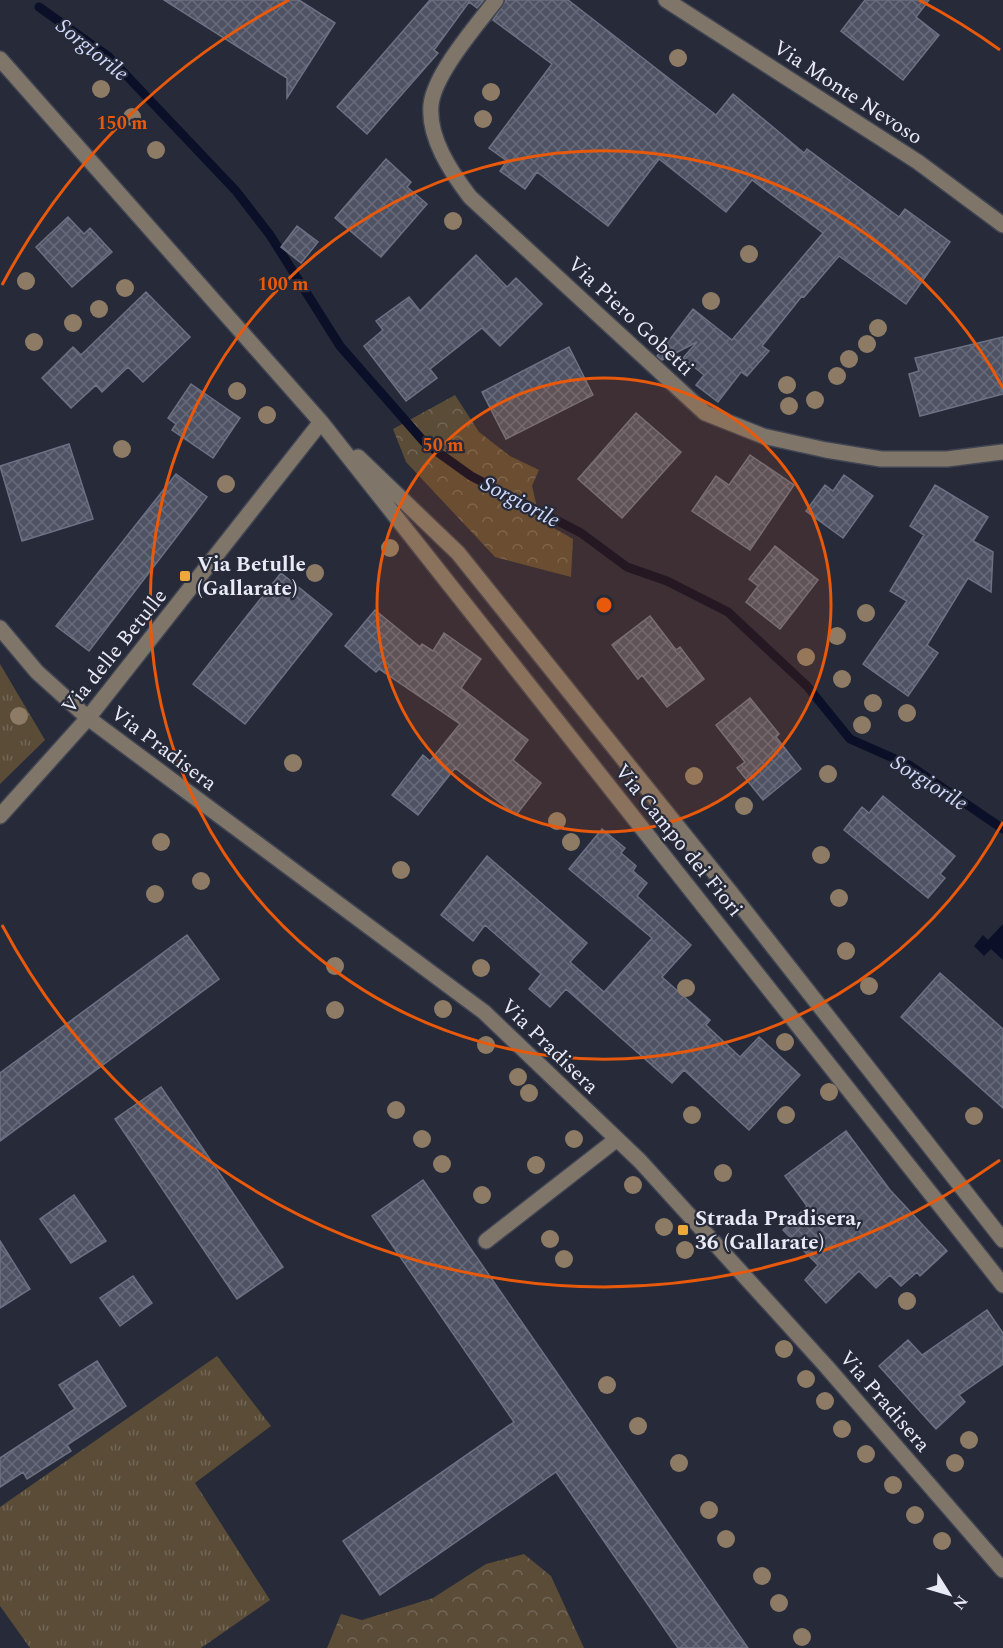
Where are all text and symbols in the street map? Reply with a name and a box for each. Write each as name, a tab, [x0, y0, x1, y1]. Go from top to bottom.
water label: Sorgiorile	[48, 10, 136, 90]
street label: Via Monte Nevoso	[766, 32, 929, 153]
text: 150 m	[96, 110, 148, 137]
street label: Via Piero Gobetti	[560, 249, 701, 384]
text: 100 m	[257, 271, 309, 298]
text: 50 m	[423, 432, 463, 459]
water label: Sorgiorile	[475, 468, 566, 537]
place label: Via Betulle (Gallarate)	[197, 549, 306, 605]
marker: Via Betulle (Gallarate)	[178, 569, 192, 583]
street label: Via delle Betulle	[54, 582, 175, 721]
centre of rings	[594, 595, 614, 615]
street label: Via Pradisera	[103, 698, 224, 800]
water label: Sorgiorile	[884, 747, 974, 820]
street label: Via Campo dei Fiori	[606, 757, 750, 924]
street label: Via Pradisera	[493, 991, 606, 1102]
place label: Strada Pradisera, 36 (Gallarate)	[695, 1203, 862, 1259]
marker: Strada Pradisera, 36 (Gallarate)	[676, 1223, 690, 1237]
street label: Via Pradisera	[831, 1344, 938, 1460]
north arrow	[919, 1564, 979, 1624]
text: N	[947, 1590, 974, 1615]

